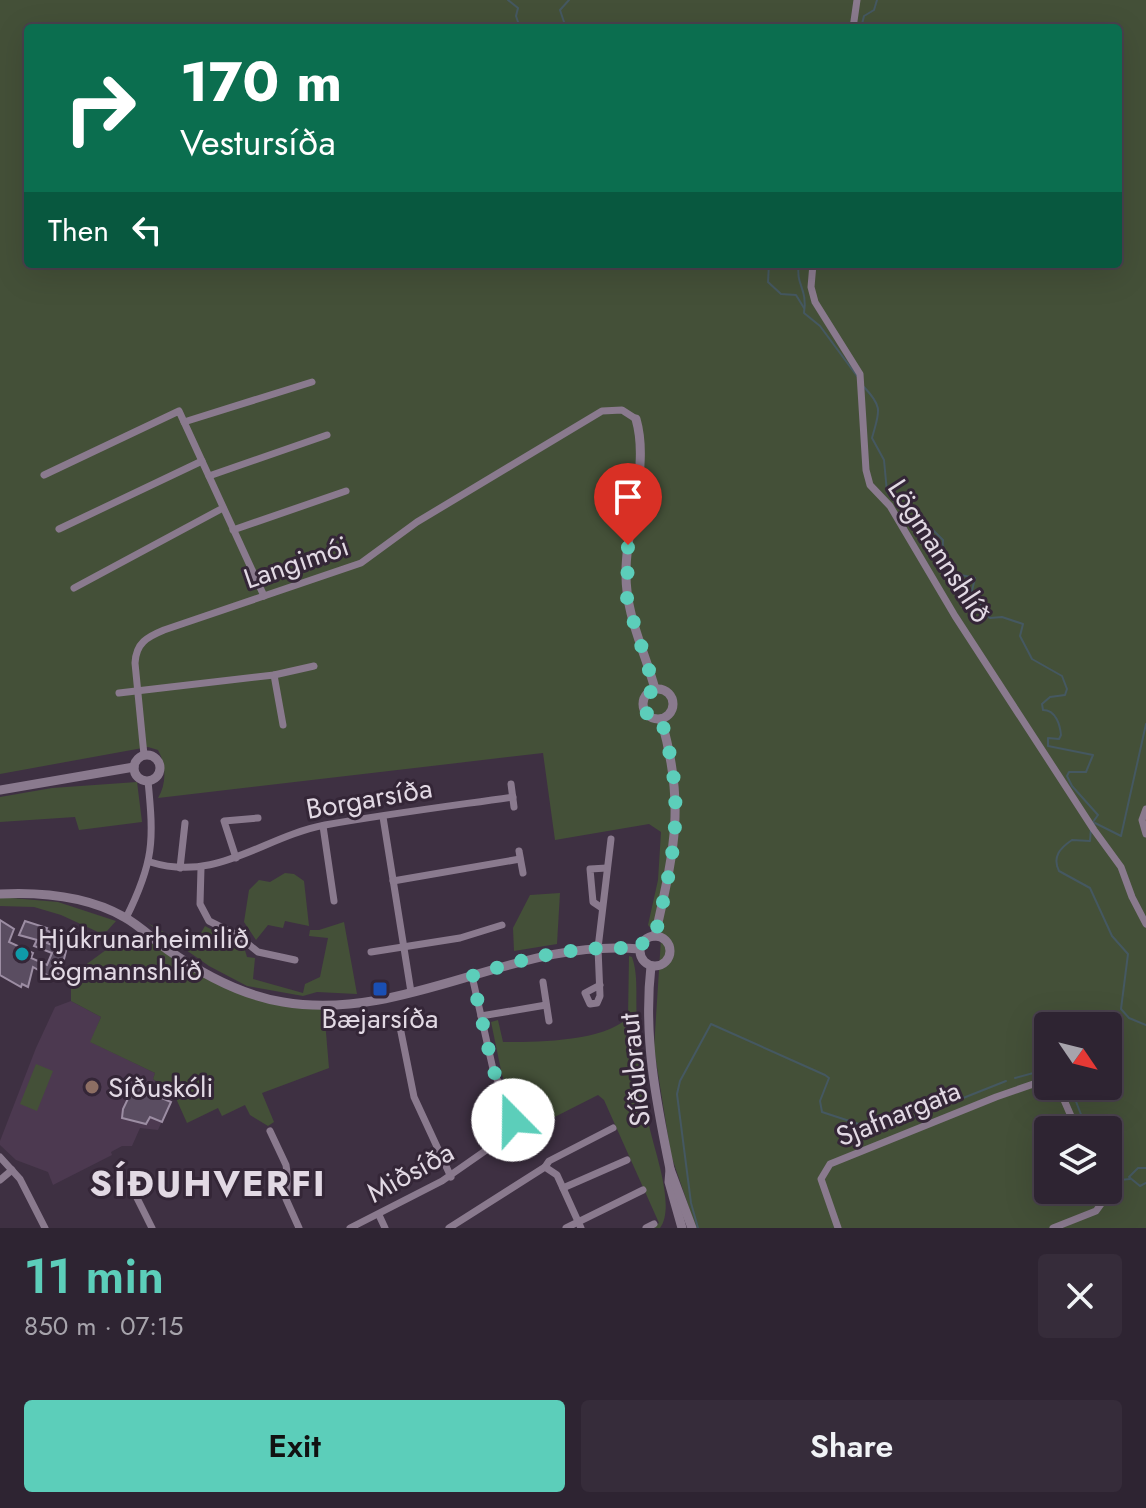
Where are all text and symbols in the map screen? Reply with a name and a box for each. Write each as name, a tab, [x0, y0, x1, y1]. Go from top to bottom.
text: 170 m	[180, 41, 342, 122]
icon: right	[48, 56, 152, 160]
text: Vestursíða	[180, 116, 336, 168]
icon: left	[125, 208, 169, 252]
text: Then	[48, 209, 109, 252]
pin	[594, 463, 662, 545]
street label: Lögmannshlíð	[878, 471, 1002, 631]
icon: arrive	[606, 475, 650, 519]
street label: Langimói	[238, 525, 354, 600]
street label: Borgarsíða	[303, 767, 435, 830]
place label: Hjúkrunarheimilið Lögmannshlíð	[38, 918, 250, 991]
marker: Hjúkrunarheimilið Lögmannshlíð	[13, 945, 31, 963]
marker: Bæjarsíða	[371, 980, 389, 998]
place label: Bæjarsíða	[322, 998, 438, 1039]
street label: Síðubraut	[608, 1011, 661, 1129]
north arrow	[1034, 1012, 1122, 1100]
map controls	[1034, 1012, 1122, 1204]
place label: Síðuskóli	[108, 1067, 214, 1108]
street label: Sjafnargata	[830, 1070, 967, 1157]
marker: Síðuskóli	[83, 1078, 101, 1096]
position arrow	[471, 1078, 555, 1162]
button: layers	[1034, 1116, 1122, 1204]
street label: Miðsíða	[359, 1132, 461, 1213]
district label: SÍÐUHVERFI	[90, 1157, 326, 1209]
text: 11 min	[24, 1242, 164, 1311]
button: close	[1038, 1254, 1122, 1338]
text: 850 m · 07:15	[24, 1307, 183, 1345]
button: Exit	[24, 1400, 565, 1492]
button: Share	[581, 1400, 1122, 1492]

